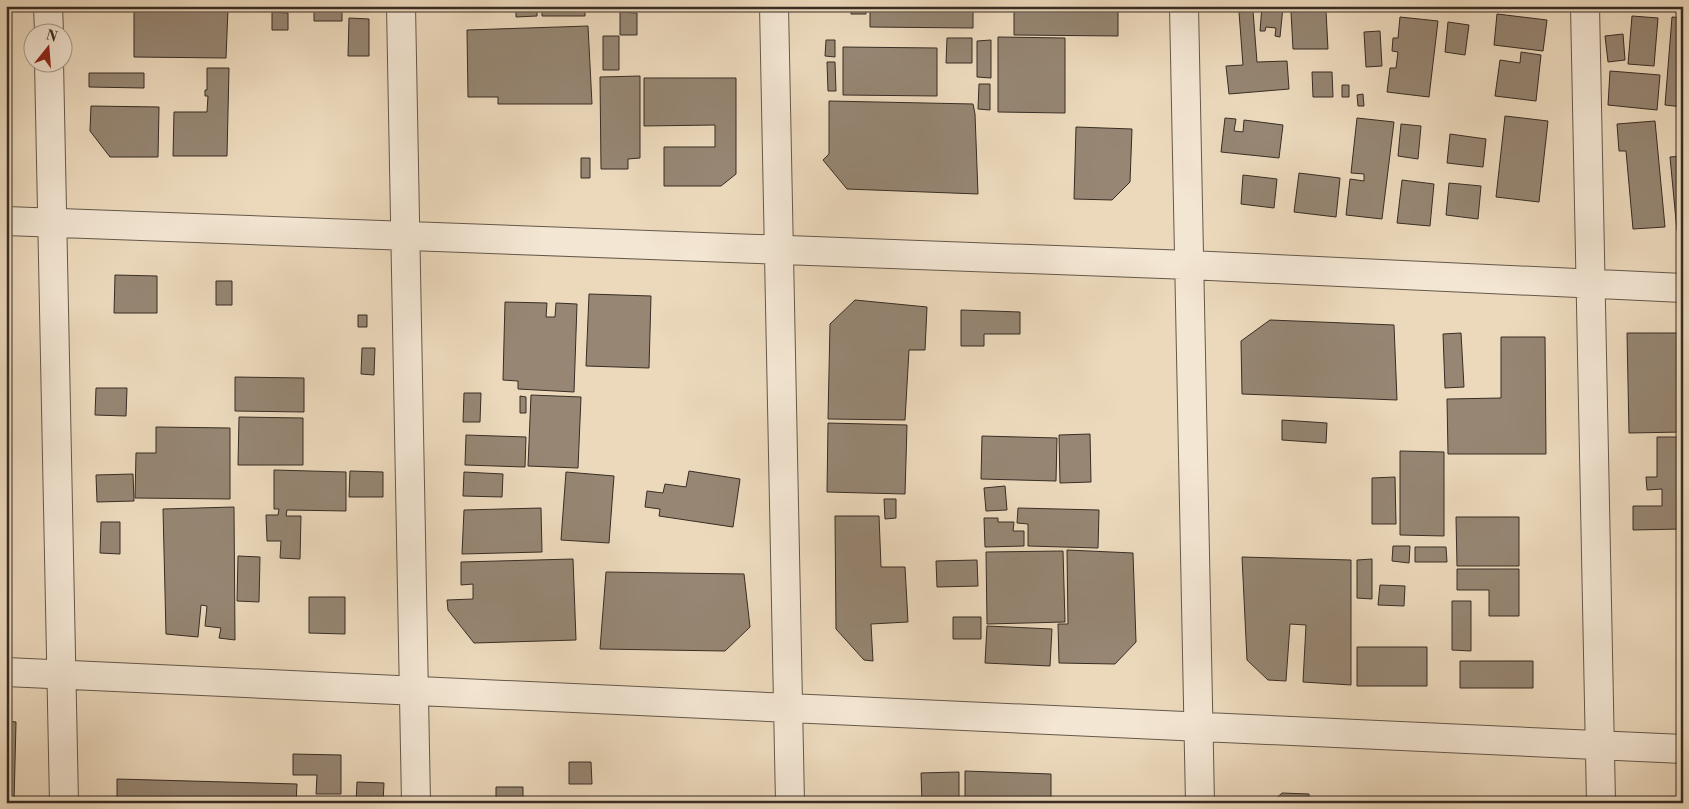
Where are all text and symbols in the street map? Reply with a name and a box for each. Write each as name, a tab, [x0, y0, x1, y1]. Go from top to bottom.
north arrow	[22, 22, 72, 72]
text: N	[44, 26, 59, 47]

